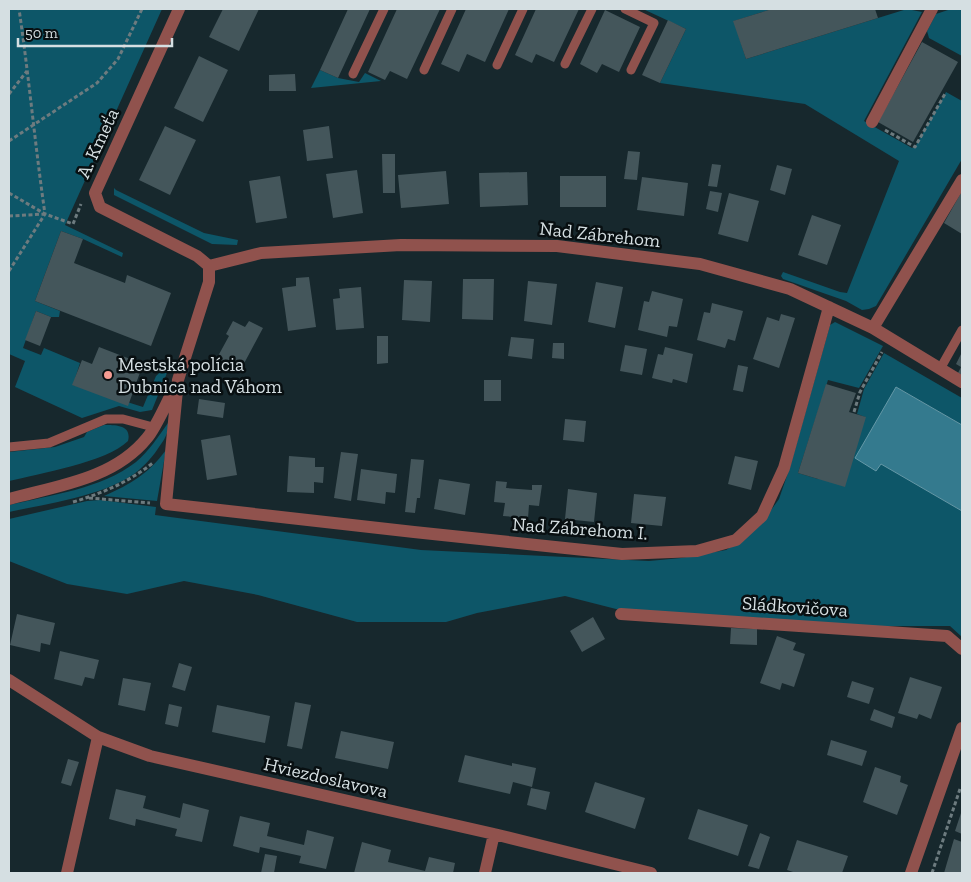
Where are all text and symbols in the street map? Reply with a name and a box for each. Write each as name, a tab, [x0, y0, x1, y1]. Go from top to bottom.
scale bar	[18, 15, 171, 47]
text: 50 m	[25, 24, 58, 42]
street label: A. Kmeťa	[71, 105, 124, 182]
street label: Nad Zábrehom	[538, 217, 662, 252]
place label: Mestská polícia Dubnica nad Váhom	[118, 353, 283, 398]
marker: Mestská polícia Dubnica nad Váhom	[102, 369, 114, 381]
street label: Nad Zábrehom I.	[511, 512, 649, 545]
street label: Sládkovičova	[741, 591, 849, 622]
street label: Hviezdoslavova	[262, 752, 390, 803]

